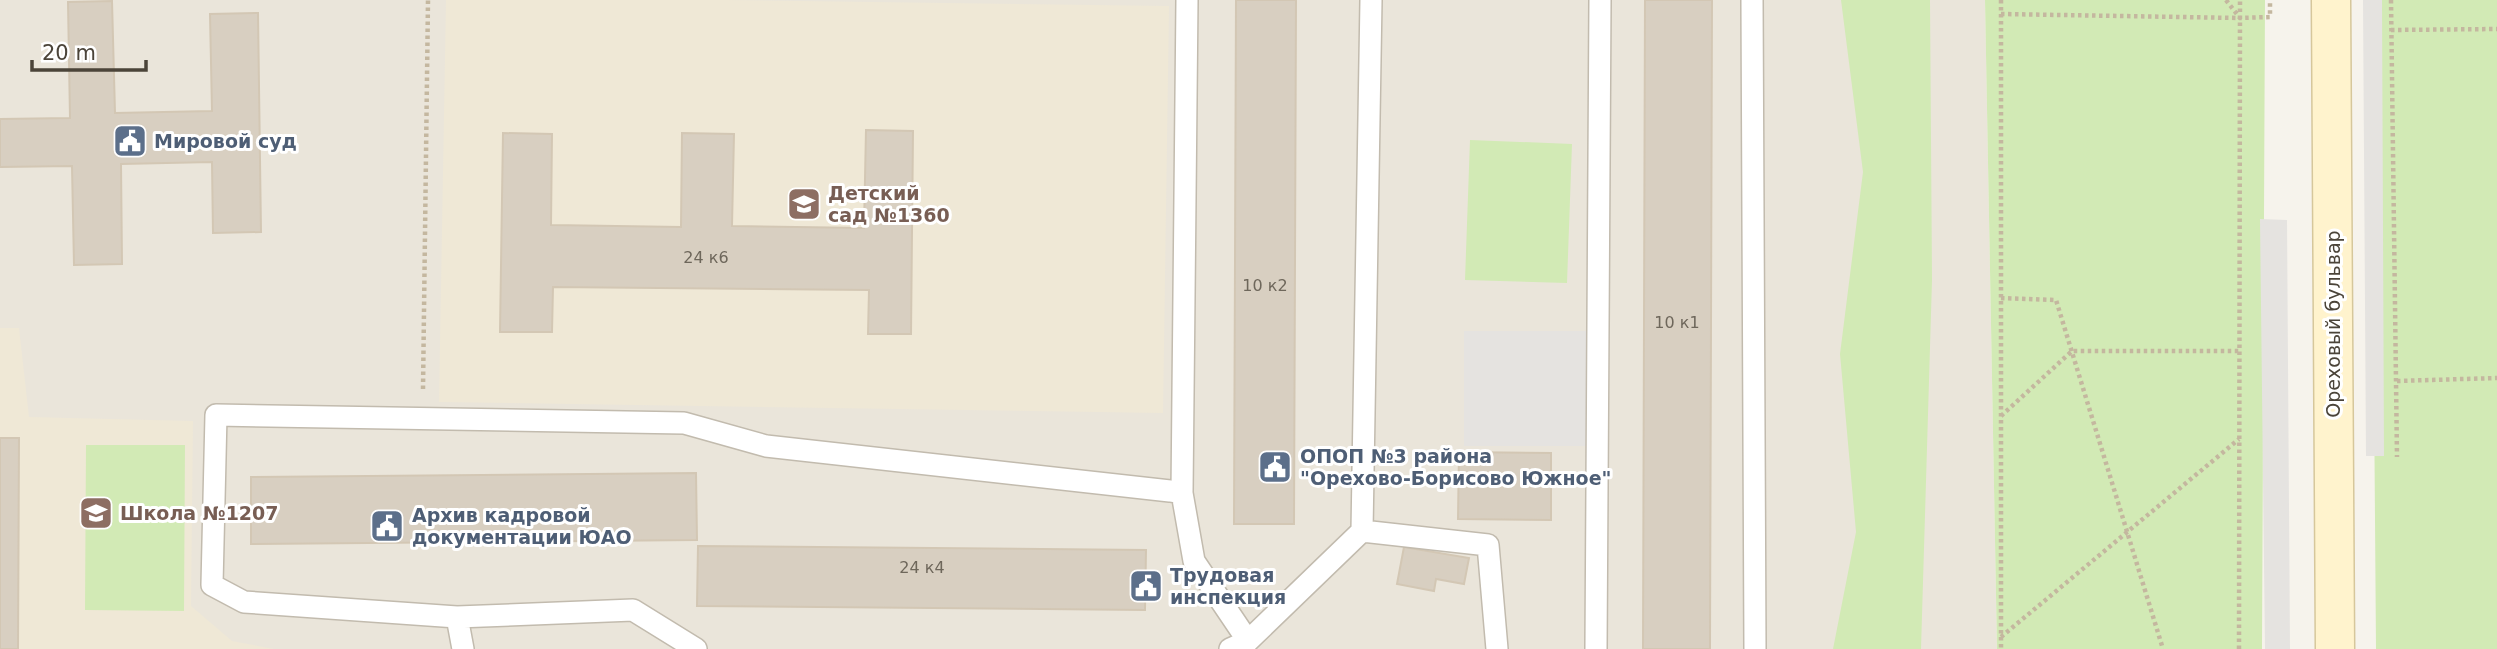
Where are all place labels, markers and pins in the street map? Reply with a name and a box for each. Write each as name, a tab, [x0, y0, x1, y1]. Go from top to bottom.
public building icon: Мировой суд	[111, 122, 149, 160]
place label: Мировой суд	[154, 130, 297, 152]
place label: Детский сад №1360	[828, 182, 950, 226]
school or university icon: Детский сад №1360	[785, 185, 823, 223]
place label: ОПОП №3 района "Орехово-Борисово Южное"	[1300, 445, 1611, 489]
public building icon: ОПОП №3 района "Орехово-Борисово Южное"	[1256, 448, 1294, 486]
school or university icon: Школа №1207	[77, 494, 115, 532]
place label: Школа №1207	[120, 502, 279, 524]
place label: Архив кадровой документации ЮАО	[412, 504, 632, 548]
public building icon: Архив кадровой документации ЮАО	[368, 507, 406, 545]
place label: Трудовая инспекция	[1170, 564, 1286, 608]
public building icon: Трудовая инспекция	[1127, 567, 1165, 605]

